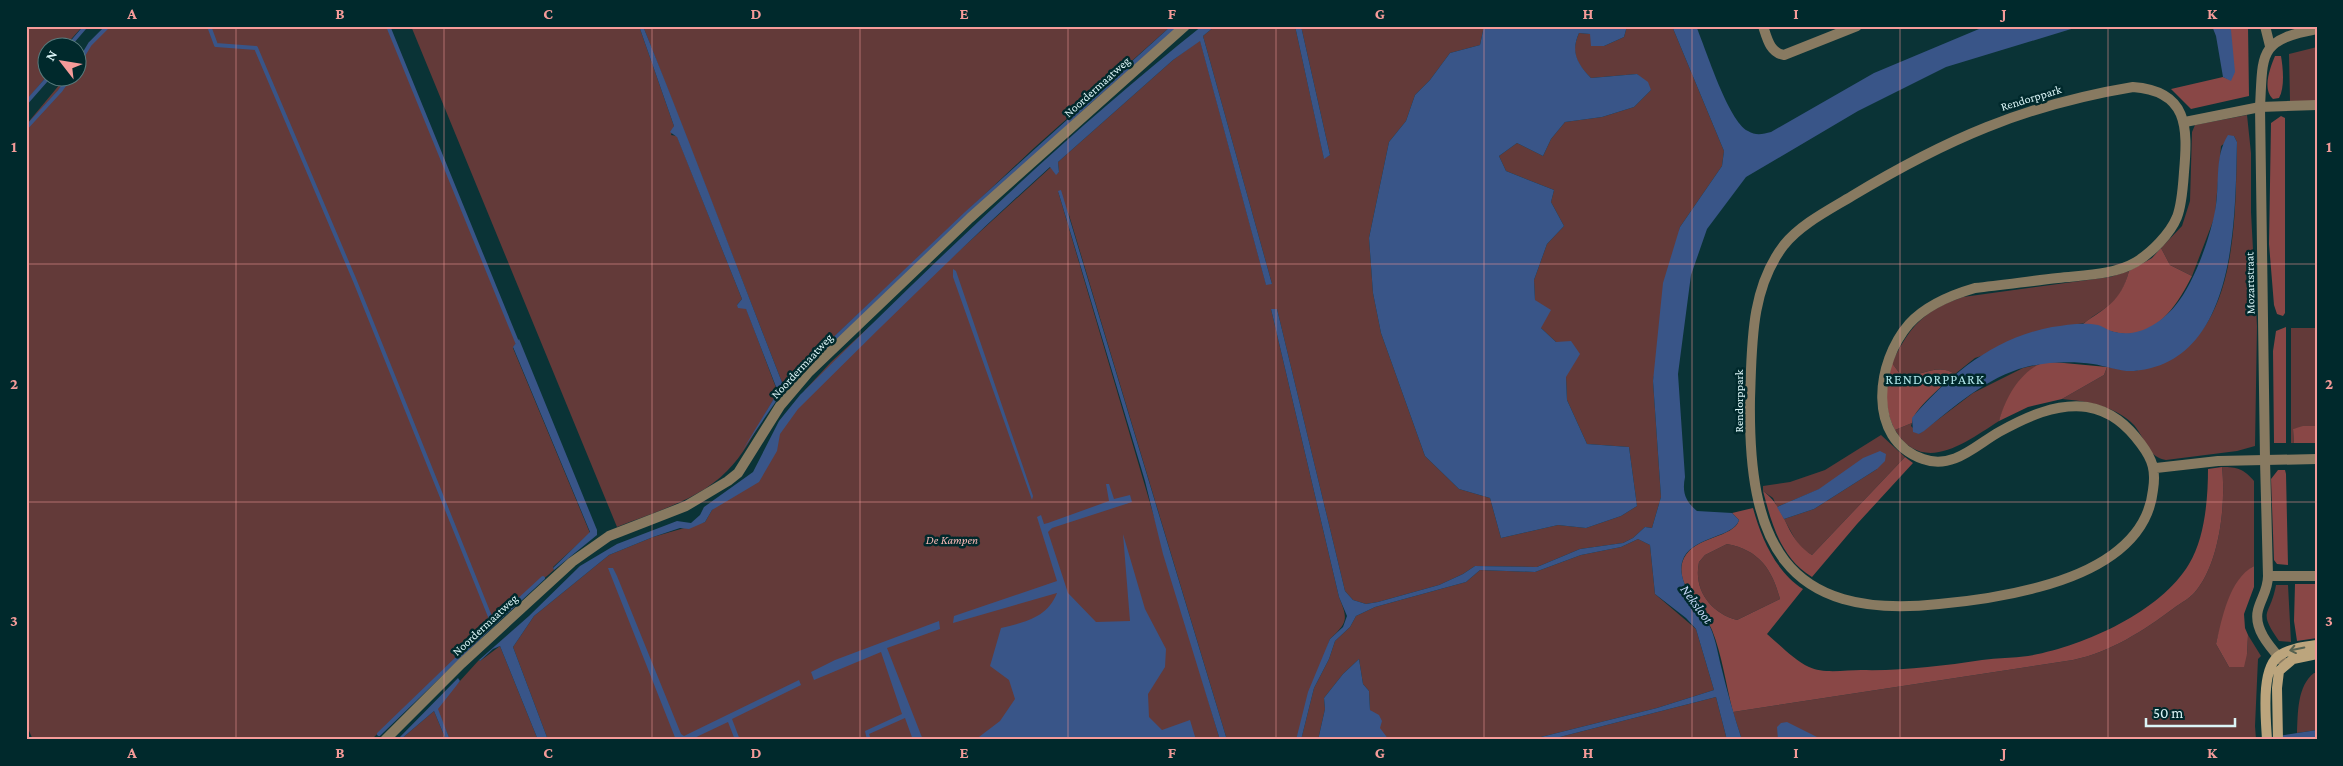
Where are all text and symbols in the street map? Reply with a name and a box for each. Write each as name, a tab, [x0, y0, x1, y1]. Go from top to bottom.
text: A	[126, 5, 137, 22]
text: B	[335, 5, 345, 22]
text: C	[543, 5, 553, 22]
text: D	[750, 5, 762, 22]
text: E	[959, 5, 969, 22]
text: F	[1168, 5, 1177, 22]
text: G	[1375, 5, 1385, 22]
text: H	[1583, 5, 1594, 22]
text: I	[1793, 5, 1799, 22]
text: J	[1999, 5, 2007, 22]
text: K	[2207, 5, 2218, 22]
north arrow	[38, 38, 88, 88]
text: N	[42, 47, 60, 64]
street label: Noordermaatweg	[1061, 54, 1133, 120]
street label: Rendorppark	[1999, 82, 2063, 114]
text: 1	[11, 138, 17, 155]
text: 1	[2326, 138, 2332, 155]
street label: Mozartstraat	[2242, 251, 2258, 314]
street label: Noordermaatweg	[768, 330, 836, 402]
street label: Rendorppark	[1732, 369, 1746, 432]
district label: RENDORPPARK	[1885, 371, 1985, 387]
text: 2	[10, 375, 18, 392]
text: 2	[2325, 375, 2333, 392]
park label: De Kampen	[926, 533, 978, 547]
water label: Neksloot	[1677, 581, 1717, 627]
street label: Noordermaatweg	[449, 591, 521, 659]
text: 3	[10, 612, 18, 629]
text: 3	[2325, 612, 2333, 629]
one-way arrow	[2289, 644, 2305, 654]
scale bar	[2146, 696, 2234, 728]
text: 50 m	[2153, 705, 2183, 721]
text: A	[126, 744, 137, 761]
text: B	[335, 744, 345, 761]
text: C	[543, 744, 553, 761]
text: D	[750, 744, 762, 761]
text: E	[959, 744, 969, 761]
text: F	[1168, 744, 1177, 761]
text: G	[1375, 744, 1385, 761]
text: H	[1583, 744, 1594, 761]
text: I	[1793, 744, 1799, 761]
text: J	[1999, 744, 2007, 761]
text: K	[2207, 744, 2218, 761]

